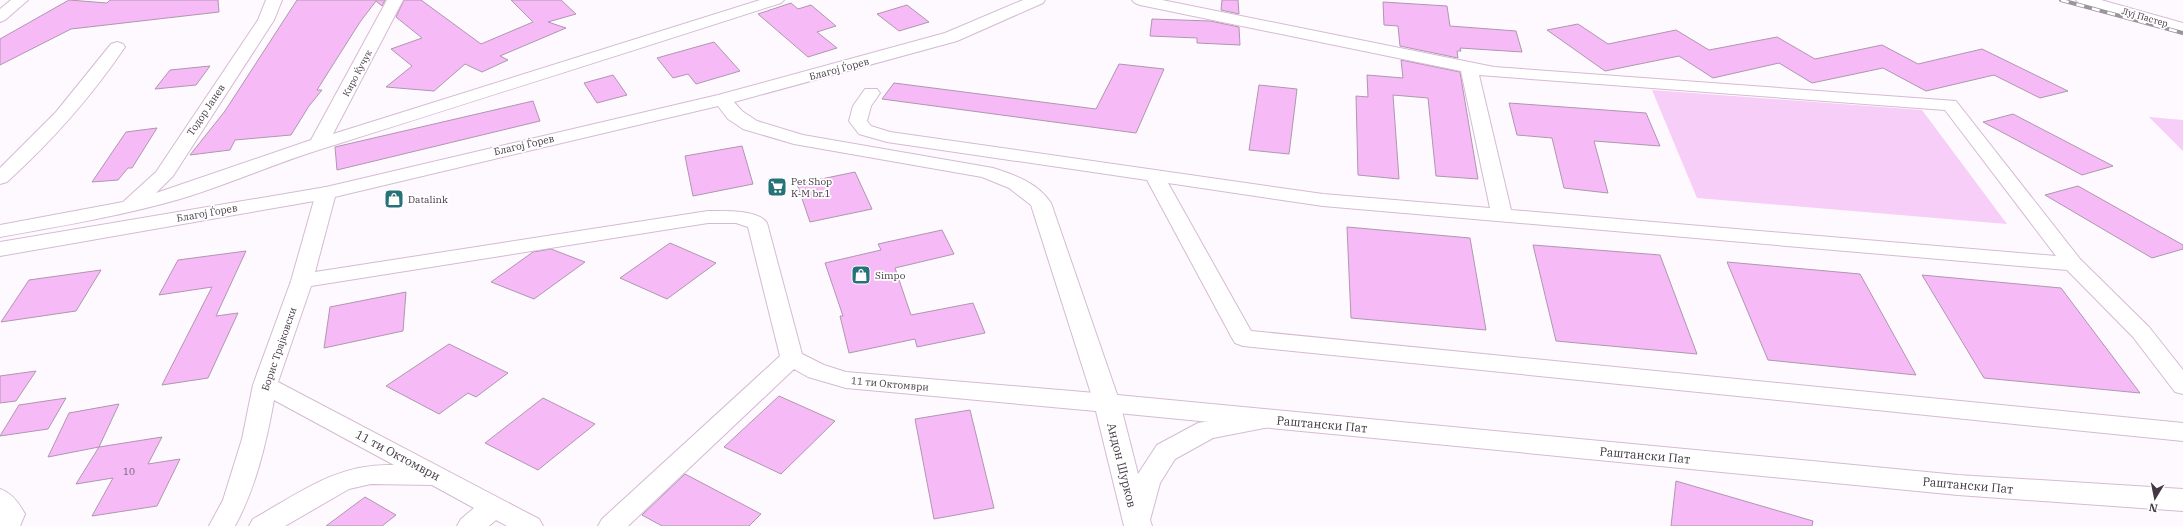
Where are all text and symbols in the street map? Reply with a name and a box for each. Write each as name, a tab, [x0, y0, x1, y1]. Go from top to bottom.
street label: Луј Пастер	[2121, 5, 2170, 29]
street label: Киро Ќучук	[339, 47, 374, 98]
street label: Благој Ѓорев	[808, 55, 871, 83]
street label: Тодор Јанев	[184, 82, 228, 138]
street label: Благој Ѓорев	[493, 132, 556, 158]
place label: Pet Shop K-M br.1	[791, 175, 832, 200]
supermarket icon: Pet Shop K-M br.1	[766, 176, 788, 198]
shop icon: Datalink	[383, 188, 405, 210]
place label: Datalink	[408, 193, 448, 206]
street label: Благој Ѓорев	[176, 201, 239, 225]
shop icon: Simpo	[850, 264, 872, 286]
place label: Simpo	[875, 269, 906, 282]
street label: Борис Трајковски	[259, 305, 300, 393]
street label: 11 ти Октомври	[850, 374, 930, 394]
street label: Раштански Пат	[1276, 413, 1368, 435]
street label: Андон Шурков	[1104, 421, 1140, 509]
street label: 11 ти Октомври	[353, 426, 443, 484]
street label: Раштански Пат	[1599, 444, 1691, 466]
house number: 10	[123, 465, 135, 478]
street label: Раштански Пат	[1922, 474, 2014, 496]
north arrow	[2135, 478, 2175, 518]
text: N	[2147, 500, 2159, 515]

